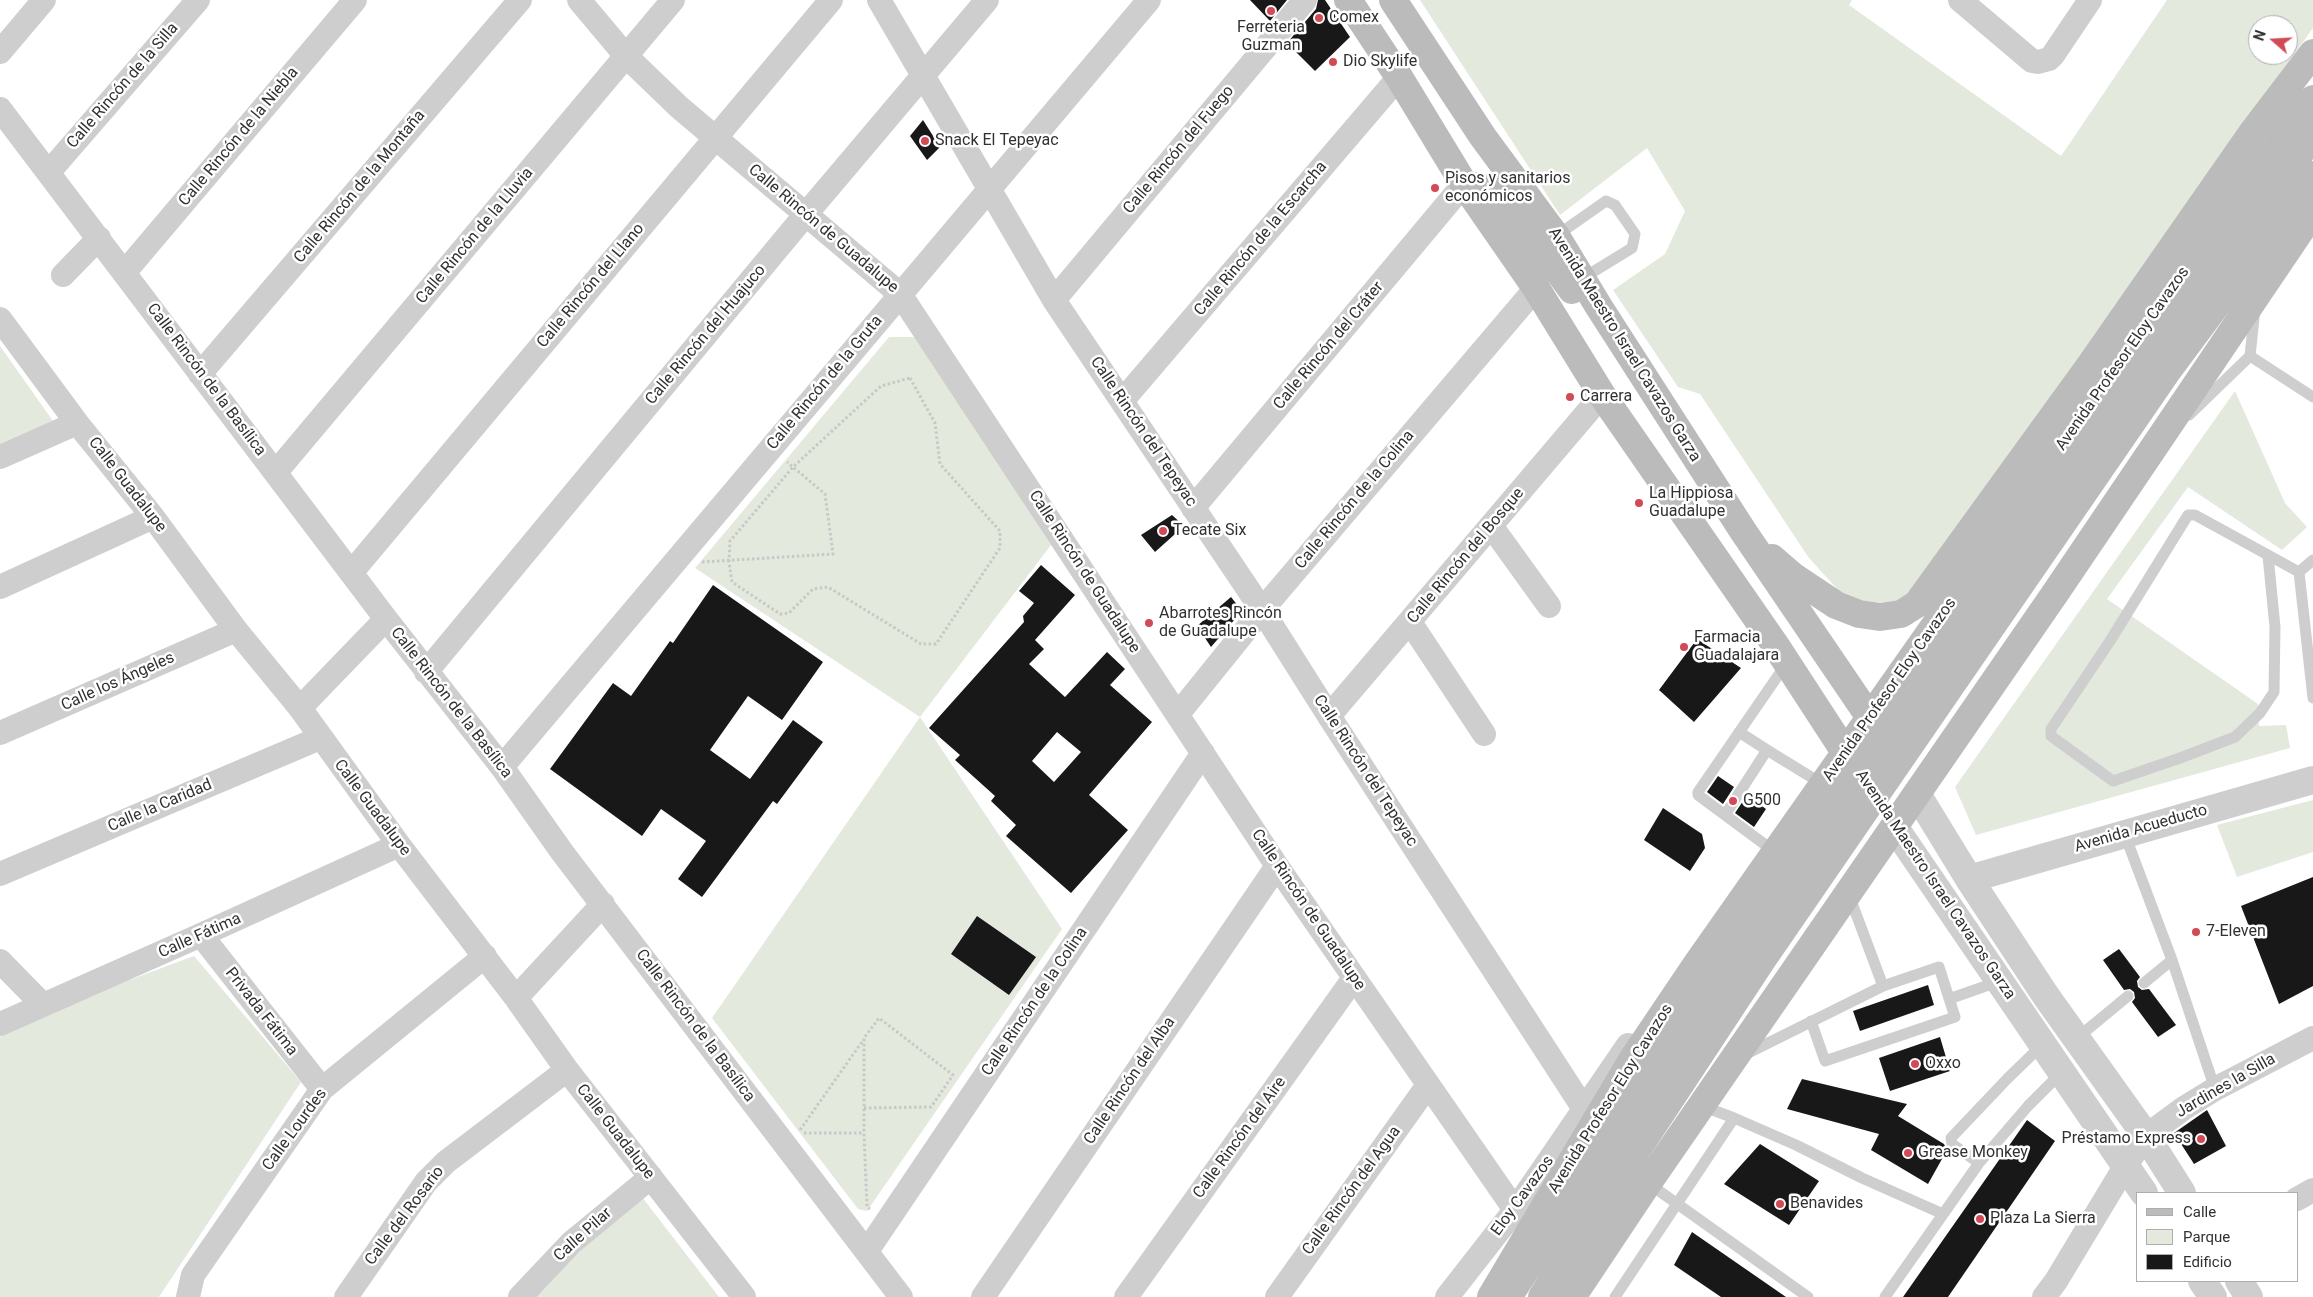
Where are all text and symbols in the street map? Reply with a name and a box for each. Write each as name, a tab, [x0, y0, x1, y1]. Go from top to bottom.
marker: Ferreteria Guzman	[1265, 5, 1277, 17]
place label: Comex	[1329, 8, 1379, 28]
marker: Comex	[1313, 12, 1325, 24]
north arrow	[2248, 15, 2298, 65]
place label: Ferreteria Guzman	[1237, 18, 1305, 56]
street label: Calle Rincón de la Silla	[63, 19, 183, 153]
text: N	[2251, 28, 2269, 43]
place label: Dio Skylife	[1343, 52, 1417, 72]
marker: Dio Skylife	[1327, 56, 1339, 68]
street label: Calle Rincón de la Niebla	[175, 64, 303, 210]
street label: Calle Rincón del Fuego	[1120, 82, 1238, 218]
street label: Calle Rincón de la Montaña	[290, 107, 430, 267]
place label: Snack El Tepeyac	[935, 131, 1059, 151]
marker: Snack El Tepeyac	[919, 135, 931, 147]
street label: Calle Rincón de la Escarcha	[1191, 158, 1331, 320]
street label: Calle Rincón de Guadalupe	[744, 161, 902, 297]
street label: Calle Rincón de la Lluvia	[412, 164, 538, 308]
place label: Pisos y sanitarios económicos	[1445, 169, 1570, 207]
marker: Pisos y sanitarios económicos	[1429, 182, 1441, 194]
street label: Calle Rincón del Llano	[533, 220, 649, 352]
street label: Avenida Maestro Israel Cavazos Garza	[1544, 224, 1704, 466]
street label: Calle Rincón del Huajuco	[642, 261, 770, 409]
street label: Avenida Profesor Eloy Cavazos	[2052, 263, 2194, 455]
street label: Calle Rincón del Cráter	[1270, 278, 1388, 414]
street label: Calle Rincón de la Basílica	[142, 300, 270, 460]
street label: Calle Rincón de la Gruta	[763, 312, 887, 454]
street label: Calle Rincón del Tepeyac	[1086, 353, 1200, 511]
place label: Carrera	[1580, 387, 1632, 407]
marker: Carrera	[1564, 391, 1576, 403]
street label: Calle Rincón de la Colina	[1291, 427, 1419, 573]
street label: Calle Guadalupe	[84, 434, 170, 536]
street label: Calle Rincón del Bosque	[1404, 484, 1528, 628]
place label: La Hippiosa Guadalupe	[1649, 484, 1734, 522]
street label: Calle Rincón de Guadalupe	[1024, 487, 1144, 657]
marker: La Hippiosa Guadalupe	[1633, 497, 1645, 509]
place label: Tecate Six	[1173, 521, 1246, 541]
marker: Tecate Six	[1157, 525, 1169, 537]
street label: Avenida Profesor Eloy Cavazos	[1819, 594, 1961, 786]
place label: Abarrotes Rincón de Guadalupe	[1159, 604, 1282, 642]
marker: Abarrotes Rincón de Guadalupe	[1143, 617, 1155, 629]
street label: Calle Rincón de la Basílica	[386, 624, 516, 782]
place label: Farmacia Guadalajara	[1694, 628, 1779, 666]
marker: Farmacia Guadalajara	[1678, 641, 1690, 653]
street label: Calle los Ángeles	[58, 648, 178, 716]
street label: Calle Rincón del Tepeyac	[1309, 692, 1421, 850]
street label: Calle Guadalupe	[330, 756, 414, 860]
street label: Avenida Maestro Israel Cavazos Garza	[1851, 767, 2019, 1003]
street label: Calle la Caridad	[105, 775, 215, 837]
place label: G500	[1743, 791, 1781, 811]
marker: G500	[1727, 795, 1739, 807]
street label: Avenida Acueducto	[2072, 801, 2210, 857]
street label: Calle Rincón de Guadalupe	[1247, 826, 1369, 994]
street label: Calle Fátima	[156, 909, 244, 963]
place label: 7-Eleven	[2206, 922, 2266, 942]
street label: Calle Rincón de la Colina	[978, 924, 1092, 1080]
marker: 7-Eleven	[2190, 926, 2202, 938]
street label: Calle Rincón de la Basílica	[631, 946, 759, 1106]
street label: Privada Fátima	[221, 964, 301, 1060]
street label: Avenida Profesor Eloy Cavazos	[1545, 1001, 1677, 1197]
street label: Calle Rincón del Alba	[1080, 1014, 1180, 1148]
street label: Jardines la Silla	[2173, 1050, 2279, 1122]
place label: Oxxo	[1925, 1054, 1961, 1074]
marker: Oxxo	[1909, 1058, 1921, 1070]
street label: Calle Rincón del Aire	[1189, 1073, 1291, 1203]
street label: Calle Guadalupe	[572, 1081, 658, 1183]
street label: Calle Lourdes	[259, 1085, 331, 1175]
street label: Calle Rincón del Agua	[1299, 1123, 1405, 1259]
place label: Préstamo Express	[2062, 1129, 2191, 1149]
marker: Préstamo Express	[2195, 1133, 2207, 1145]
place label: Grease Monkey	[1918, 1143, 2028, 1163]
marker: Grease Monkey	[1902, 1147, 1914, 1159]
street label: Eloy Cavazos	[1488, 1152, 1558, 1240]
street label: Calle del Rosario	[361, 1163, 449, 1269]
legend	[2136, 1192, 2298, 1282]
place label: Benavides	[1790, 1194, 1863, 1214]
marker: Benavides	[1774, 1198, 1786, 1210]
text: Calle	[2183, 1203, 2216, 1221]
street label: Calle Pilar	[550, 1204, 616, 1266]
place label: Plaza La Sierra	[1990, 1209, 2096, 1229]
marker: Plaza La Sierra	[1974, 1213, 1986, 1225]
text: Parque	[2183, 1228, 2230, 1246]
text: Edificio	[2183, 1253, 2232, 1271]

